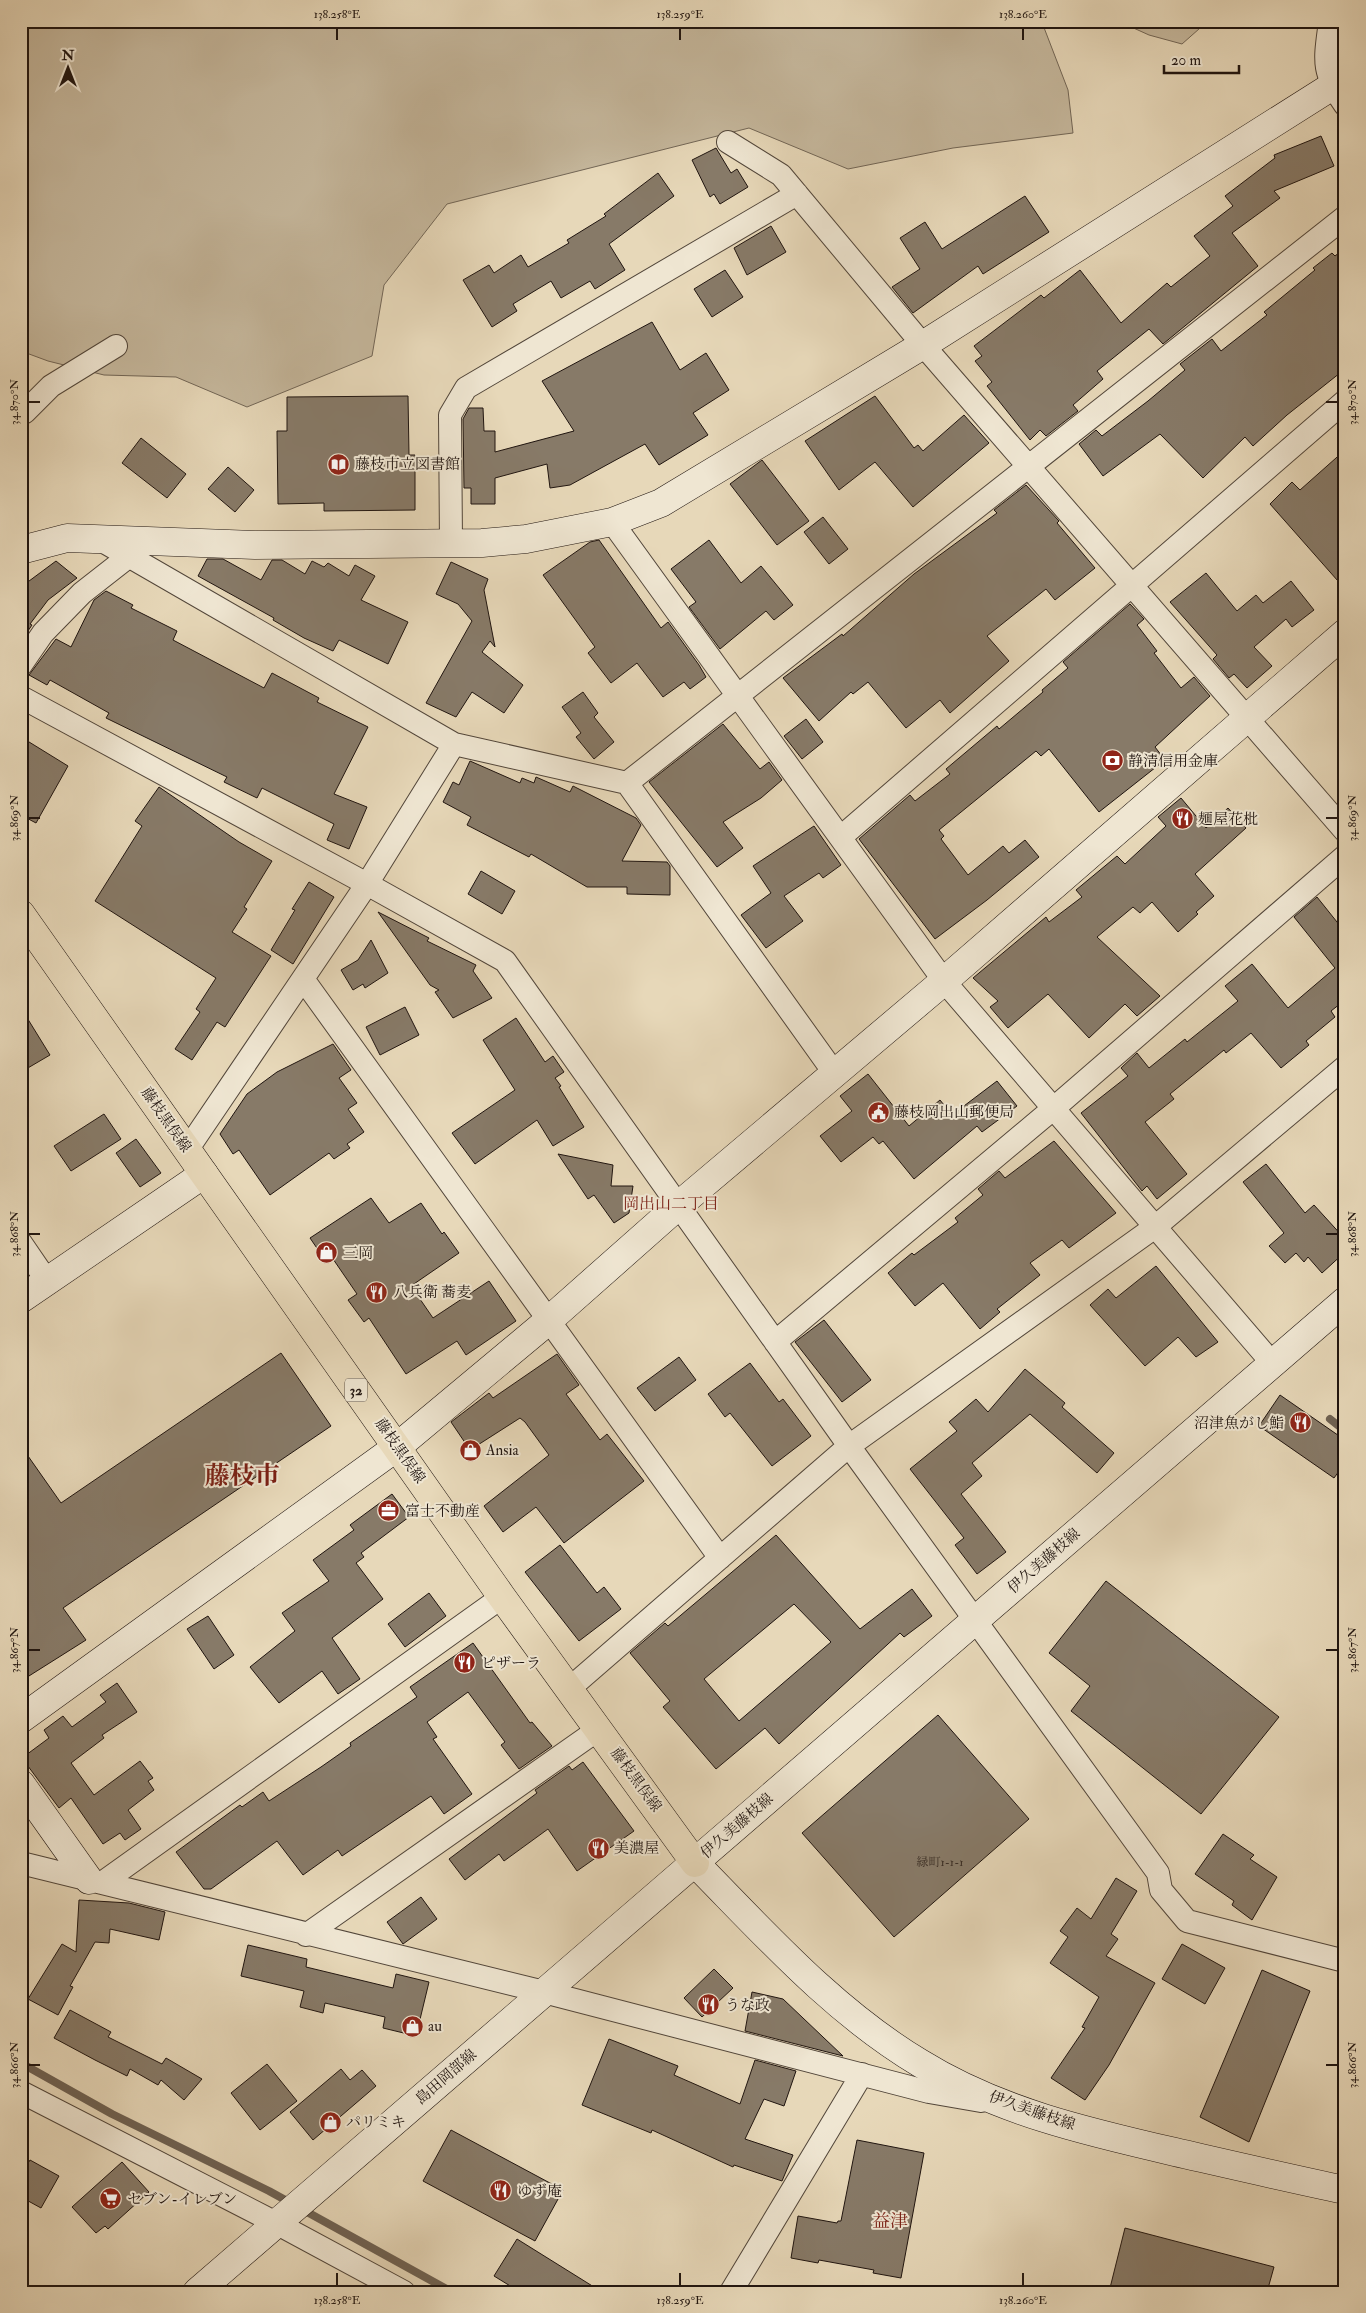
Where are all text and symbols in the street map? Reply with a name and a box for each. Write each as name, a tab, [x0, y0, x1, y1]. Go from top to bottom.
text: 138.258°E	[314, 7, 361, 22]
text: 138.259°E	[656, 7, 704, 22]
text: 138.260°E	[999, 7, 1047, 22]
north arrow	[42, 42, 92, 92]
scale bar	[1164, 42, 1238, 74]
text: N	[61, 47, 75, 64]
text: 20 m	[1171, 51, 1201, 70]
text: 34.870°N	[7, 379, 22, 425]
text: 34.870°N	[1345, 379, 1360, 425]
library icon: 藤枝市立図書館	[327, 452, 351, 476]
place label: 藤枝市立図書館	[355, 455, 460, 474]
bank icon: 静清信用金庫	[1100, 749, 1124, 773]
place label: 静清信用金庫	[1128, 752, 1218, 771]
text: 34.869°N	[7, 795, 22, 841]
text: 34.869°N	[1345, 795, 1360, 841]
restaurant icon: 麺屋花枇	[1170, 807, 1194, 831]
place label: 麺屋花枇	[1198, 810, 1258, 829]
street label: 藤枝黒俣線	[137, 1084, 195, 1156]
public building icon: 藤枝岡出山郵便局	[866, 1100, 890, 1124]
place label: 藤枝岡出山郵便局	[894, 1103, 1014, 1122]
district label: 岡出山二丁目	[623, 1194, 719, 1214]
text: 34.868°N	[7, 1211, 22, 1257]
text: 34.868°N	[1345, 1211, 1360, 1257]
shop icon: 三岡	[315, 1241, 339, 1265]
place label: 三岡	[343, 1244, 373, 1263]
restaurant icon: 八兵衛 蕎麦	[365, 1280, 389, 1304]
place label: 八兵衛 蕎麦	[393, 1283, 471, 1302]
road number: 32	[345, 1378, 367, 1402]
restaurant icon: 沼津魚がし鮨	[1288, 1411, 1312, 1435]
place label: 沼津魚がし鮨	[1194, 1414, 1284, 1433]
street label: 藤枝黒俣線	[371, 1415, 429, 1487]
shop icon: Ansia	[458, 1438, 482, 1462]
place label: Ansia	[485, 1441, 519, 1460]
district label: 藤枝市	[204, 1461, 280, 1492]
office icon: 富士不動産	[377, 1499, 401, 1523]
place label: 富士不動産	[405, 1502, 480, 1521]
street label: 伊久美藤枝線	[1004, 1524, 1084, 1598]
text: 34.867°N	[7, 1627, 22, 1673]
text: 34.867°N	[1345, 1627, 1360, 1673]
restaurant icon: ピザーラ	[453, 1651, 477, 1675]
place label: ピザーラ	[481, 1654, 541, 1673]
street label: 藤枝黒俣線	[606, 1744, 666, 1816]
street label: 伊久美藤枝線	[697, 1789, 777, 1863]
restaurant icon: 美濃屋	[586, 1836, 610, 1860]
place label: 美濃屋	[614, 1839, 659, 1858]
house number: 緑町1-1-1	[917, 1855, 964, 1870]
restaurant icon: うな政	[697, 1993, 721, 2017]
place label: うな政	[725, 1996, 770, 2015]
shop icon: au	[400, 2014, 424, 2038]
place label: au	[428, 2017, 442, 2036]
text: 34.866°N	[7, 2042, 22, 2088]
text: 34.866°N	[1345, 2042, 1360, 2088]
street label: 島田岡部線	[411, 2045, 481, 2109]
street label: 伊久美藤枝線	[986, 2087, 1078, 2135]
shop icon: パリミキ	[318, 2110, 342, 2134]
place label: パリミキ	[346, 2113, 406, 2132]
restaurant icon: ゆず庵	[489, 2179, 513, 2203]
place label: ゆず庵	[517, 2182, 562, 2201]
supermarket icon: セブン-イレブン	[99, 2187, 123, 2211]
place label: セブン-イレブン	[127, 2190, 237, 2209]
district label: 益津	[872, 2210, 908, 2233]
text: 138.258°E	[314, 2293, 361, 2308]
text: 138.259°E	[656, 2293, 704, 2308]
text: 138.260°E	[999, 2293, 1047, 2308]

